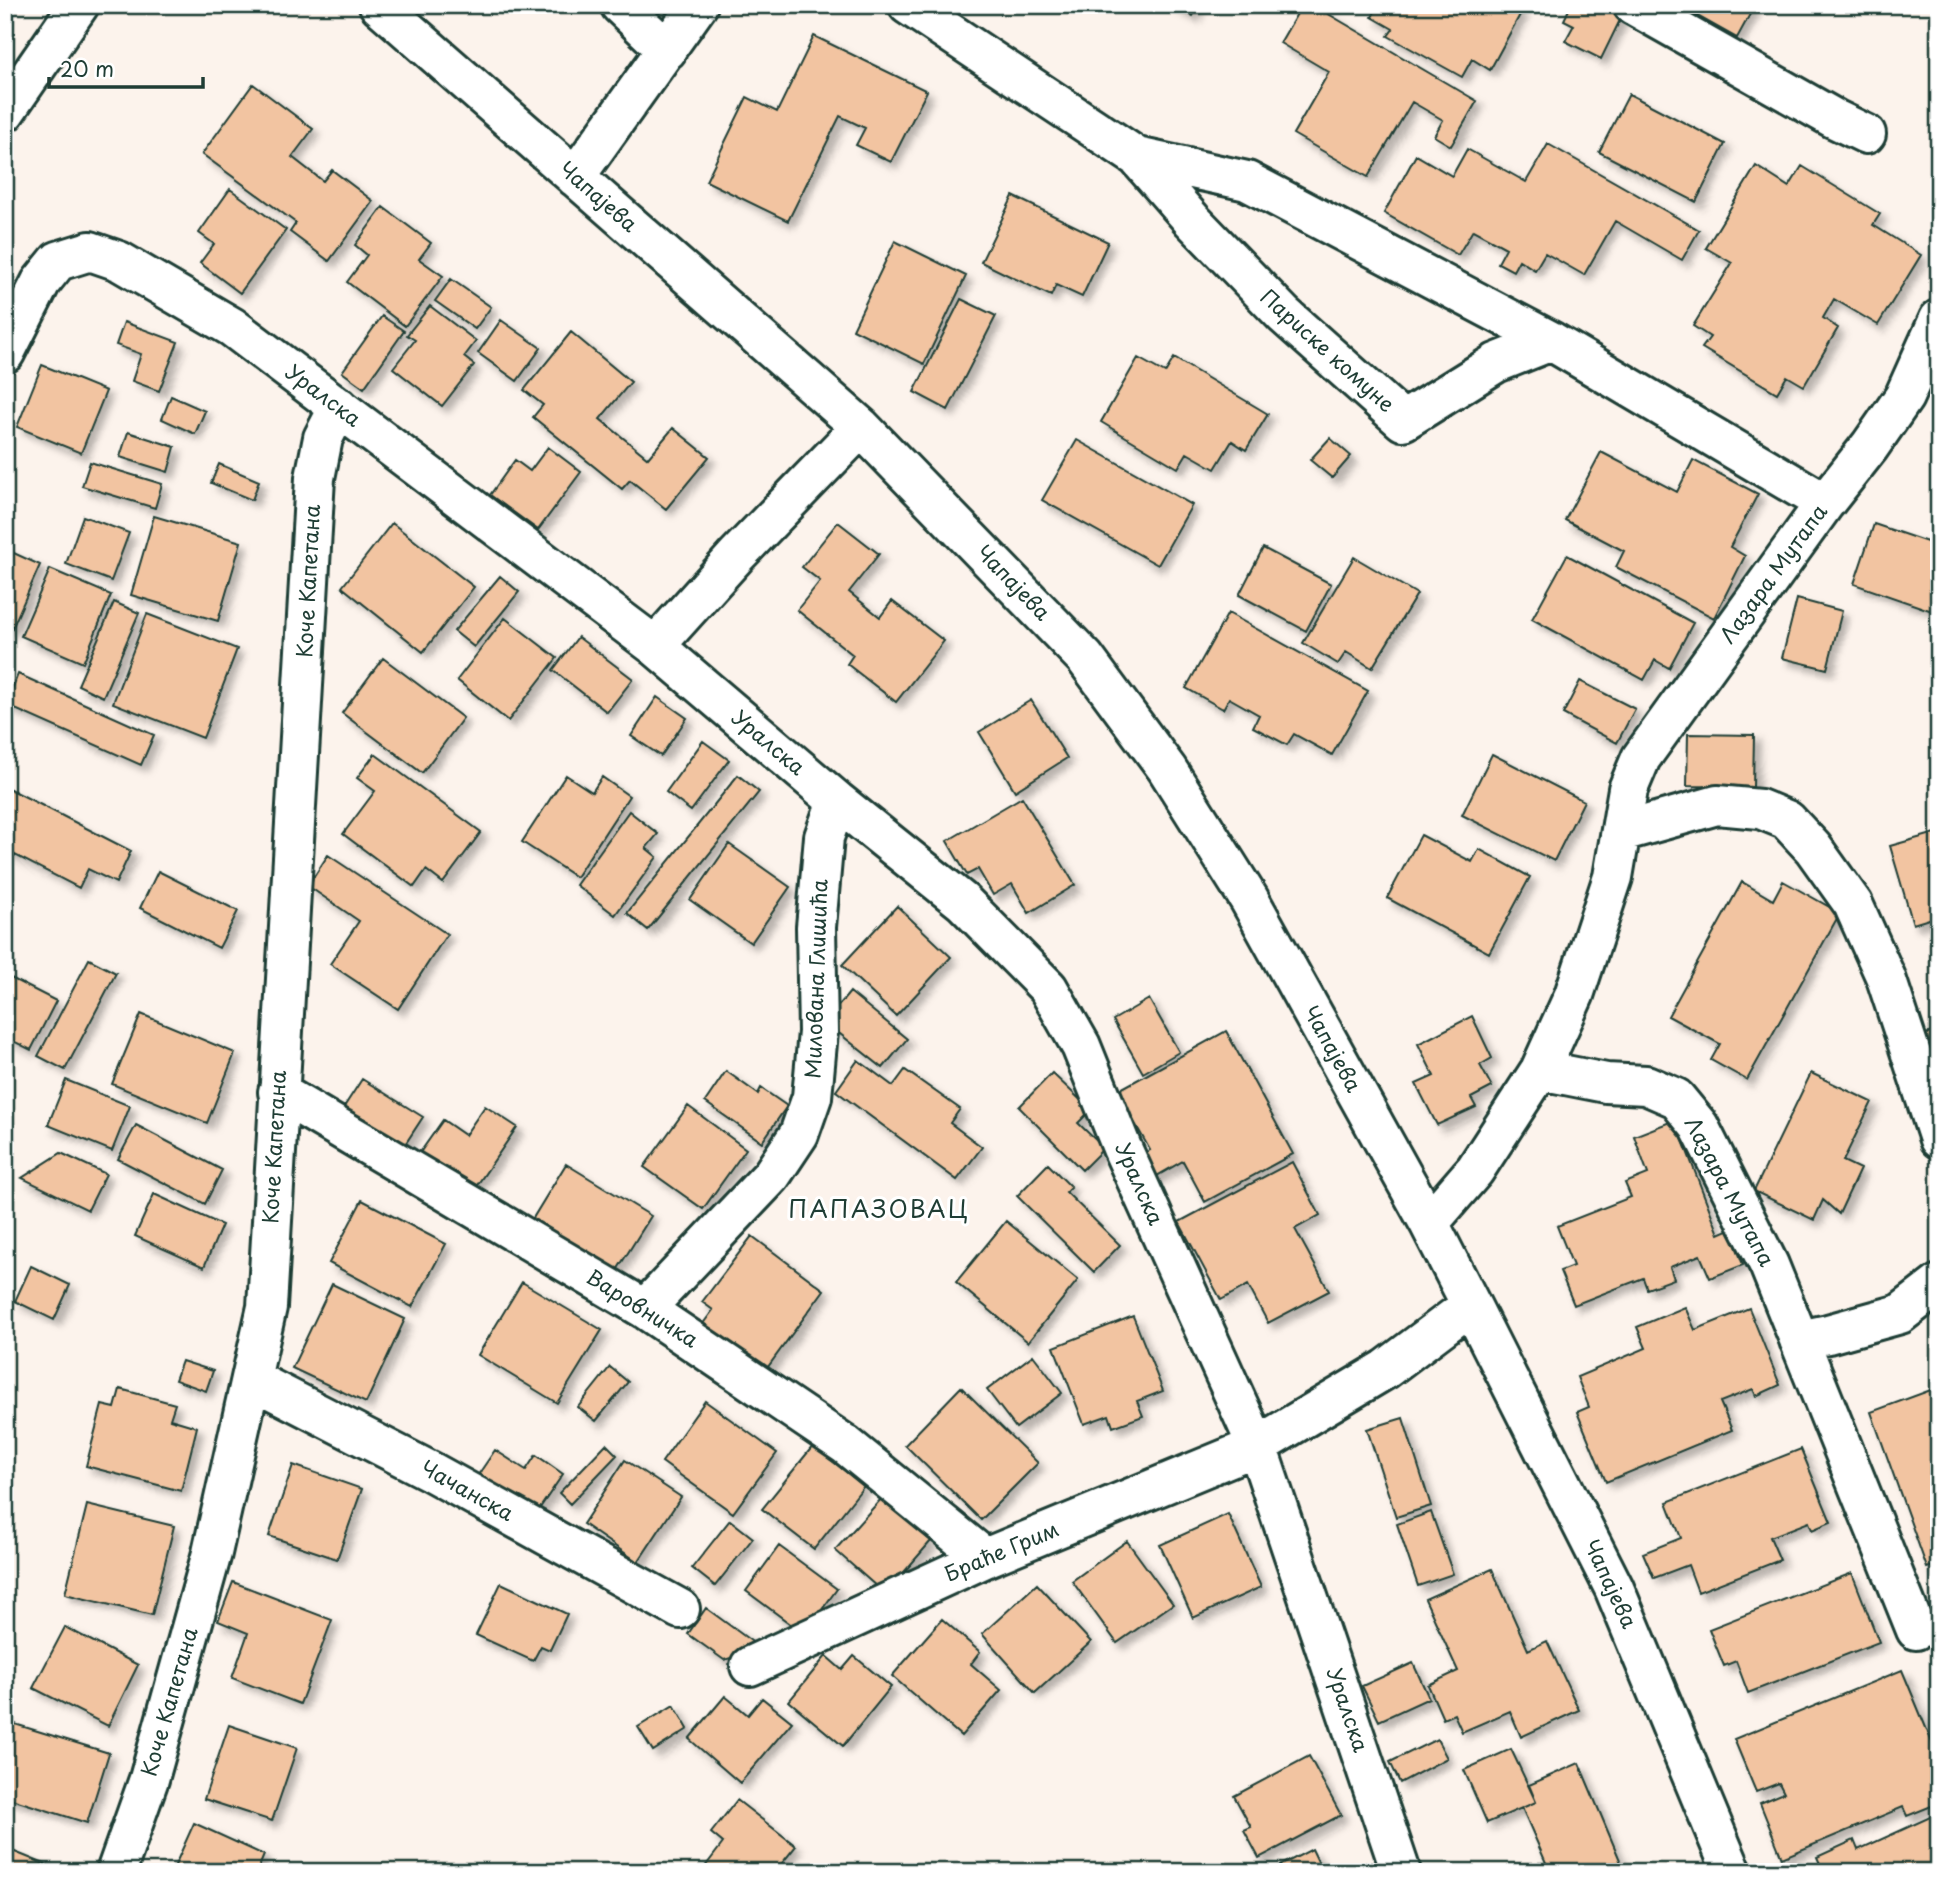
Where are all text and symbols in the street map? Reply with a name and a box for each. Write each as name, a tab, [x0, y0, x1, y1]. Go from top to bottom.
scale bar	[49, 46, 203, 90]
text: 20 m	[60, 52, 114, 84]
street label: Чапајева	[553, 152, 646, 239]
street label: Париске комуне	[1254, 280, 1403, 419]
street label: Уралска	[280, 355, 369, 434]
street label: Лазара Мутапа	[1711, 496, 1834, 649]
street label: Коче Капетана	[287, 503, 327, 658]
street label: Чапајева	[970, 536, 1059, 627]
street label: Уралска	[725, 701, 813, 782]
street label: Милована Глишића	[796, 878, 834, 1079]
street label: Чапајева	[1297, 999, 1371, 1097]
street label: Коче Капетана	[253, 1069, 293, 1224]
street label: Лазара Мутапа	[1678, 1111, 1784, 1272]
street label: Уралска	[1108, 1137, 1173, 1230]
district label: ПАПАЗОВАЦ	[788, 1190, 970, 1226]
street label: Варовничка	[581, 1260, 706, 1355]
street label: Чачанска	[416, 1451, 520, 1528]
street label: Браће Грим	[939, 1512, 1063, 1589]
street label: Чапајева	[1577, 1533, 1646, 1633]
street label: Коче Капетана	[132, 1623, 205, 1780]
street label: Уралска	[1320, 1663, 1378, 1756]

